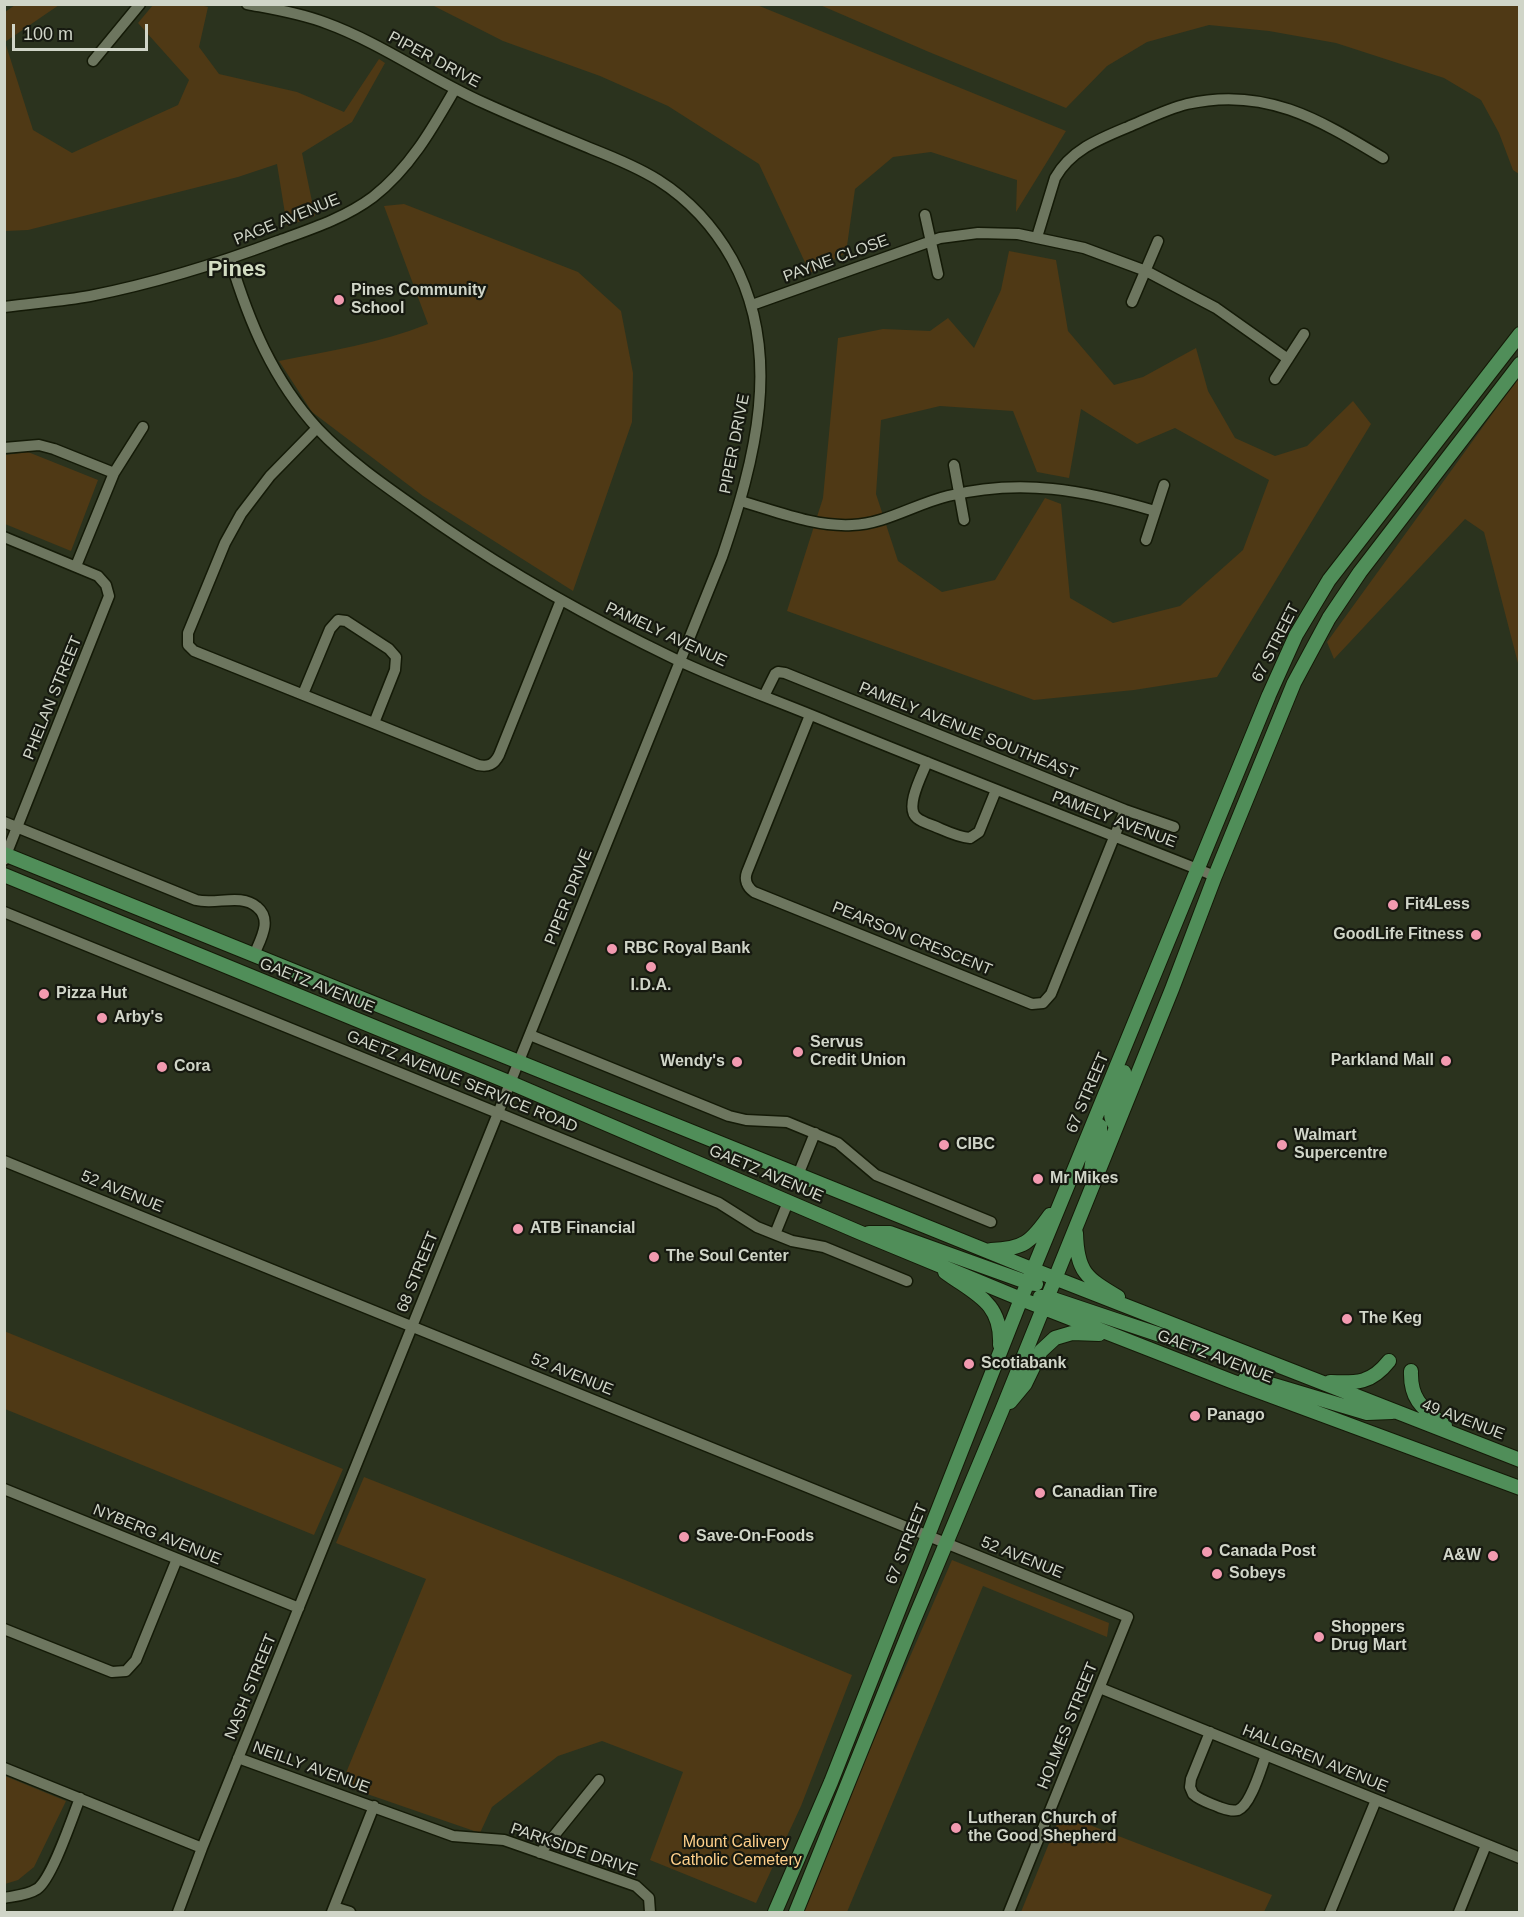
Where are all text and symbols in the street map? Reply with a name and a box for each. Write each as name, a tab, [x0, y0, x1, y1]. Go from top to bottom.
scale bar	[15, 12, 152, 50]
text: 100 m	[23, 24, 73, 44]
street label: PIPER DRIVE	[385, 28, 483, 92]
street label: PAGE AVENUE	[231, 190, 343, 250]
street label: PAYNE CLOSE	[781, 231, 891, 287]
district label: Pines	[208, 257, 266, 283]
place label: Pines Community School	[351, 281, 486, 319]
marker: Pines Community School	[332, 293, 346, 307]
street label: PIPER DRIVE	[716, 392, 754, 496]
street label: PAMELY AVENUE	[602, 598, 730, 672]
street label: 67 STREET	[1248, 601, 1304, 685]
street label: PHELAN STREET	[19, 633, 87, 763]
street label: PAMELY AVENUE SOUTHEAST	[856, 678, 1080, 784]
street label: PAMELY AVENUE	[1049, 787, 1179, 853]
street label: PIPER DRIVE	[541, 846, 597, 948]
place label: Fit4Less	[1405, 895, 1470, 915]
street label: PEARSON CRESCENT	[829, 898, 995, 980]
marker: Fit4Less	[1386, 898, 1400, 912]
place label: GoodLife Fitness	[1333, 925, 1464, 945]
marker: GoodLife Fitness	[1469, 928, 1483, 942]
place label: RBC Royal Bank	[624, 939, 750, 959]
marker: RBC Royal Bank	[605, 942, 619, 956]
street label: GAETZ AVENUE	[257, 954, 377, 1018]
marker: I.D.A.	[644, 960, 658, 974]
place label: I.D.A.	[631, 976, 671, 996]
place label: Pizza Hut	[56, 984, 127, 1004]
marker: Pizza Hut	[37, 987, 51, 1001]
place label: Arby's	[114, 1008, 163, 1028]
marker: Arby's	[95, 1011, 109, 1025]
street label: GAETZ AVENUE SERVICE ROAD	[344, 1027, 580, 1137]
place label: Servus Credit Union	[810, 1033, 906, 1071]
marker: Servus Credit Union	[791, 1045, 805, 1059]
street label: 67 STREET	[1062, 1050, 1114, 1136]
place label: Parkland Mall	[1331, 1051, 1434, 1071]
place label: Wendy's	[660, 1052, 725, 1072]
marker: Parkland Mall	[1439, 1054, 1453, 1068]
marker: Wendy's	[730, 1055, 744, 1069]
place label: Cora	[174, 1057, 210, 1077]
marker: Cora	[155, 1060, 169, 1074]
place label: Walmart Supercentre	[1294, 1126, 1387, 1164]
place label: CIBC	[956, 1135, 995, 1155]
marker: CIBC	[937, 1138, 951, 1152]
marker: Walmart Supercentre	[1275, 1138, 1289, 1152]
street label: GAETZ AVENUE	[706, 1141, 826, 1207]
street label: 52 AVENUE	[78, 1167, 166, 1217]
place label: Mr Mikes	[1050, 1169, 1118, 1189]
marker: Mr Mikes	[1031, 1172, 1045, 1186]
place label: ATB Financial	[530, 1219, 635, 1239]
marker: ATB Financial	[511, 1222, 525, 1236]
street label: 68 STREET	[393, 1229, 443, 1315]
place label: The Soul Center	[666, 1247, 789, 1267]
marker: The Soul Center	[647, 1250, 661, 1264]
place label: The Keg	[1359, 1309, 1422, 1329]
marker: The Keg	[1340, 1312, 1354, 1326]
street label: GAETZ AVENUE	[1154, 1326, 1276, 1388]
street label: 52 AVENUE	[528, 1350, 616, 1400]
place label: Scotiabank	[981, 1354, 1066, 1374]
marker: Scotiabank	[962, 1357, 976, 1371]
street label: 49 AVENUE	[1419, 1395, 1507, 1445]
place label: Panago	[1207, 1406, 1265, 1426]
marker: Panago	[1188, 1409, 1202, 1423]
place label: Canadian Tire	[1052, 1483, 1158, 1503]
marker: Canadian Tire	[1033, 1486, 1047, 1500]
street label: NYBERG AVENUE	[90, 1501, 224, 1569]
street label: 67 STREET	[882, 1501, 932, 1587]
place label: Save-On-Foods	[696, 1527, 814, 1547]
marker: Save-On-Foods	[677, 1530, 691, 1544]
street label: 52 AVENUE	[978, 1533, 1066, 1583]
place label: Canada Post	[1219, 1542, 1316, 1562]
marker: Canada Post	[1200, 1545, 1214, 1559]
place label: A&W	[1443, 1546, 1481, 1566]
marker: A&W	[1486, 1549, 1500, 1563]
place label: Sobeys	[1229, 1564, 1286, 1584]
marker: Sobeys	[1210, 1567, 1224, 1581]
place label: Shoppers Drug Mart	[1331, 1618, 1407, 1656]
marker: Shoppers Drug Mart	[1312, 1630, 1326, 1644]
street label: NASH STREET	[221, 1631, 281, 1743]
street label: HOLMES STREET	[1034, 1660, 1102, 1792]
street label: HALLGREN AVENUE	[1239, 1721, 1391, 1797]
street label: NEILLY AVENUE	[250, 1738, 372, 1798]
place label: Lutheran Church of the Good Shepherd	[968, 1809, 1116, 1847]
street label: PARKSIDE DRIVE	[508, 1819, 640, 1881]
marker: Lutheran Church of the Good Shepherd	[949, 1821, 963, 1835]
park label: Mount Calivery Catholic Cemetery	[670, 1833, 802, 1871]

